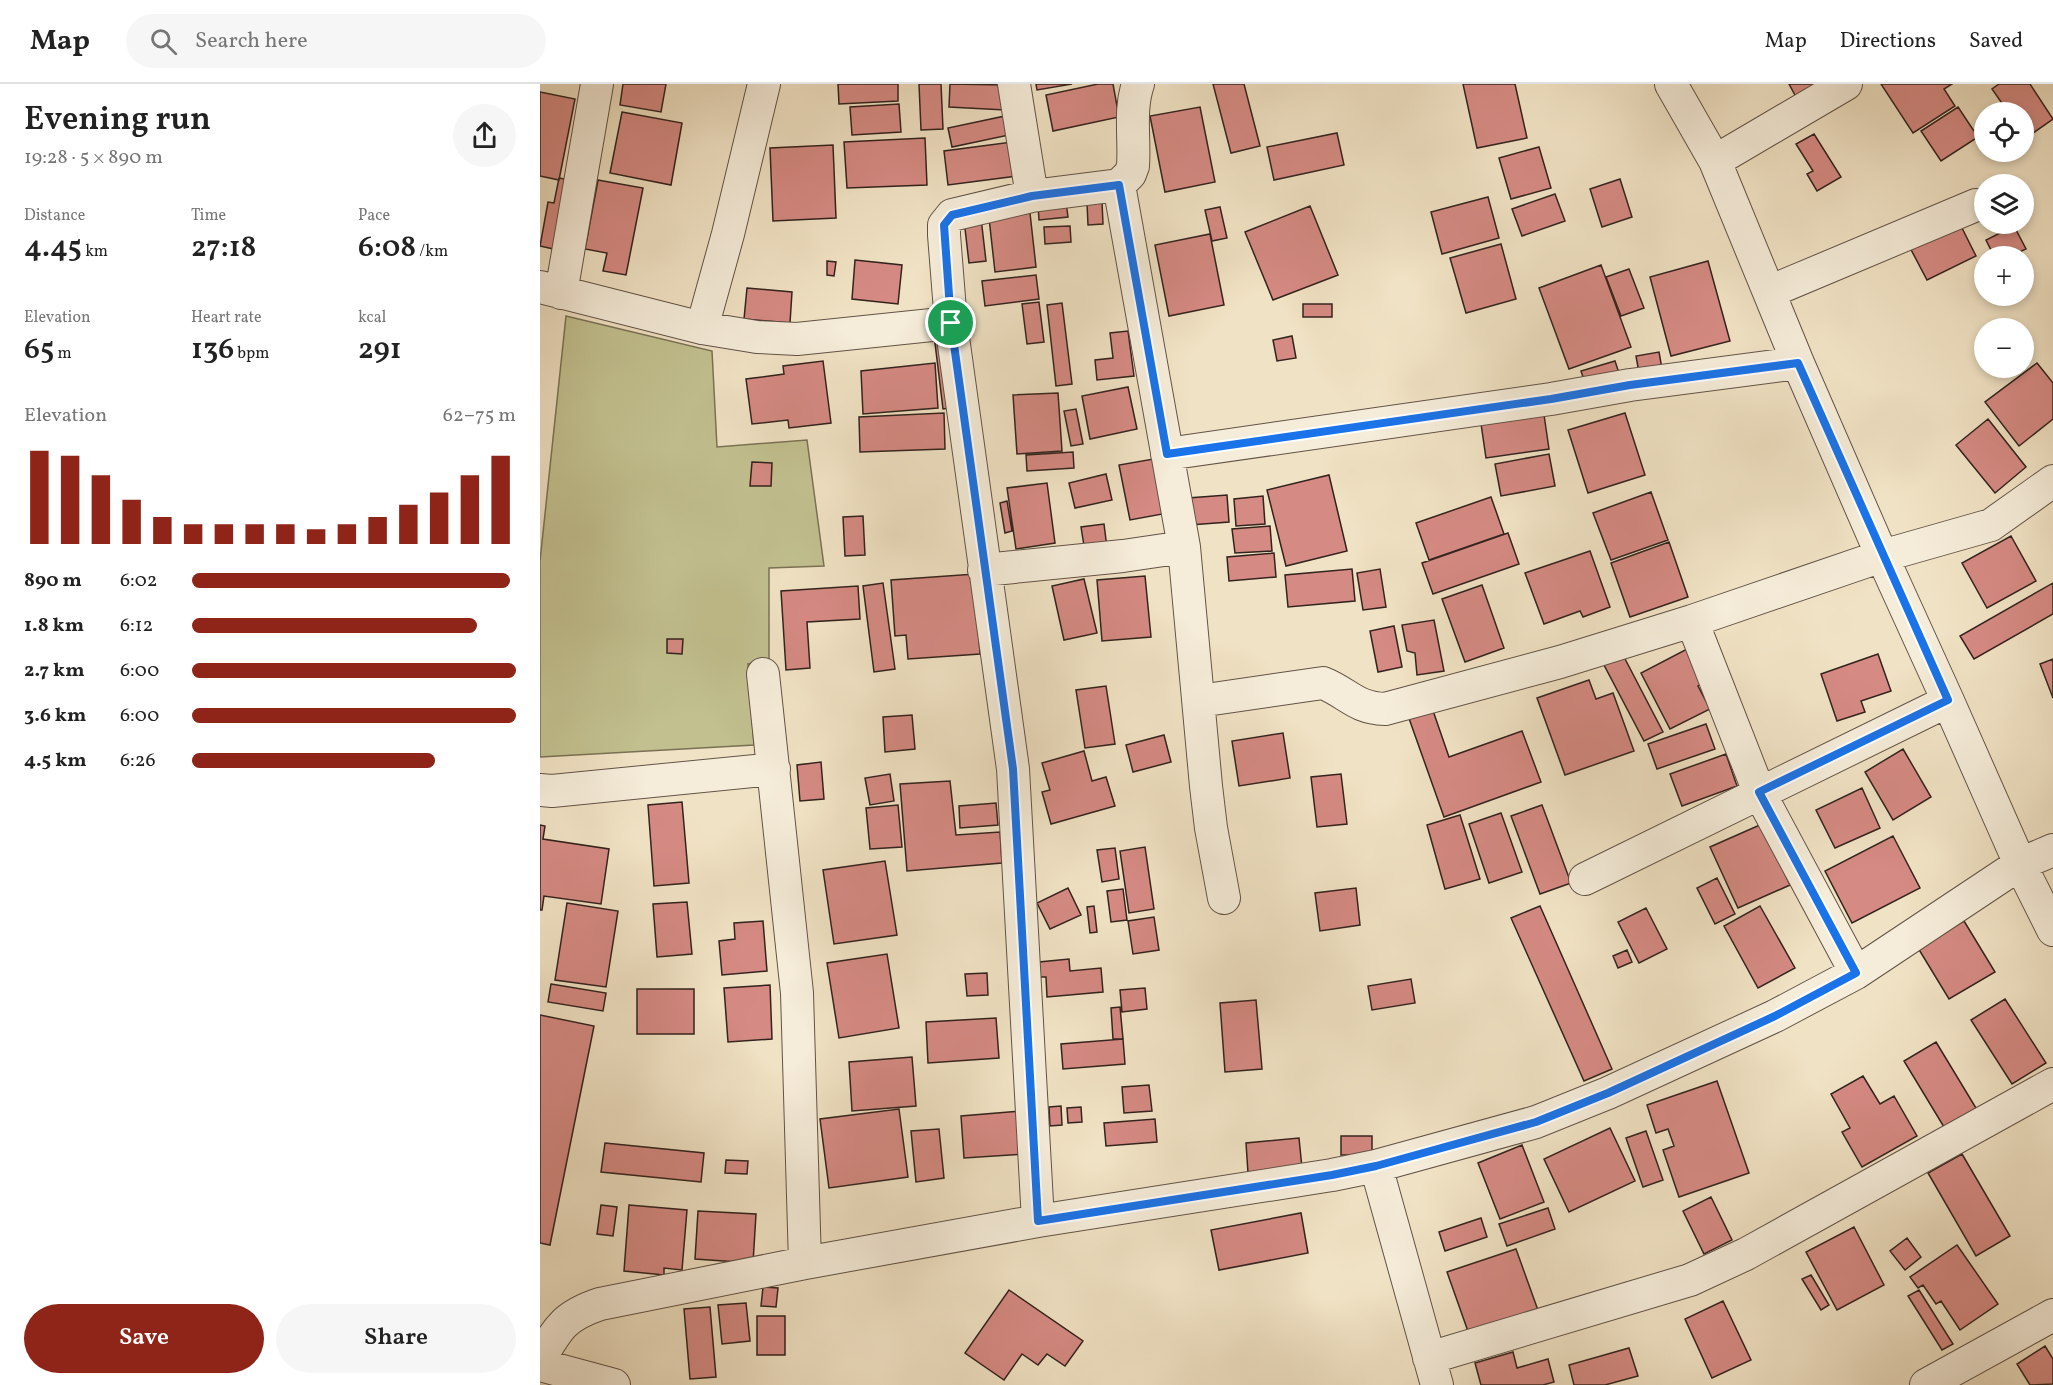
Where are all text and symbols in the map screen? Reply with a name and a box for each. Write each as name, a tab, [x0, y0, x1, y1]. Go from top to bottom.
search box	[126, 14, 546, 68]
text: Map	[30, 22, 90, 61]
icon: search	[147, 25, 180, 58]
text: Search here	[195, 26, 308, 57]
text: Map	[1765, 27, 1807, 56]
text: Directions	[1840, 27, 1936, 56]
text: Saved	[1969, 27, 2023, 56]
text: Evening run	[24, 98, 211, 144]
map controls	[1974, 102, 2034, 378]
button: locate	[1974, 102, 2034, 162]
button: share	[453, 104, 516, 167]
text: 19:28 · 5 × 890 m	[24, 144, 163, 172]
button: layers	[1974, 174, 2034, 234]
text: Distance	[24, 205, 85, 227]
text: Time	[191, 205, 226, 227]
text: Pace	[358, 205, 390, 227]
text: 4.45	[24, 227, 82, 269]
text: 27:18	[191, 227, 256, 269]
text: 6:08	[358, 227, 416, 269]
text: km	[82, 241, 108, 263]
text: /km	[416, 241, 448, 263]
button: +	[1974, 246, 2034, 306]
pin	[925, 297, 976, 348]
icon: arrive	[934, 306, 967, 339]
text: Elevation	[24, 307, 91, 329]
text: Heart rate	[191, 307, 262, 329]
text: kcal	[358, 307, 386, 329]
button: −	[1974, 318, 2034, 378]
text: 65	[24, 329, 54, 371]
text: 136	[191, 329, 234, 371]
text: 291	[358, 329, 402, 371]
text: m	[54, 343, 72, 365]
text: bpm	[234, 343, 269, 365]
text: Elevation	[24, 402, 107, 430]
text: 62–75 m	[443, 402, 516, 430]
text: 890 m	[24, 567, 82, 595]
text: 6:02	[120, 567, 158, 595]
text: 1.8 km	[24, 612, 84, 640]
text: 6:12	[120, 612, 153, 640]
text: 2.7 km	[24, 657, 85, 685]
text: 6:00	[120, 657, 159, 685]
text: 3.6 km	[24, 702, 86, 730]
text: 6:00	[120, 702, 159, 730]
text: 4.5 km	[24, 747, 87, 775]
text: 6:26	[120, 747, 156, 775]
button: Save	[24, 1304, 264, 1373]
button: Share	[276, 1304, 516, 1373]

